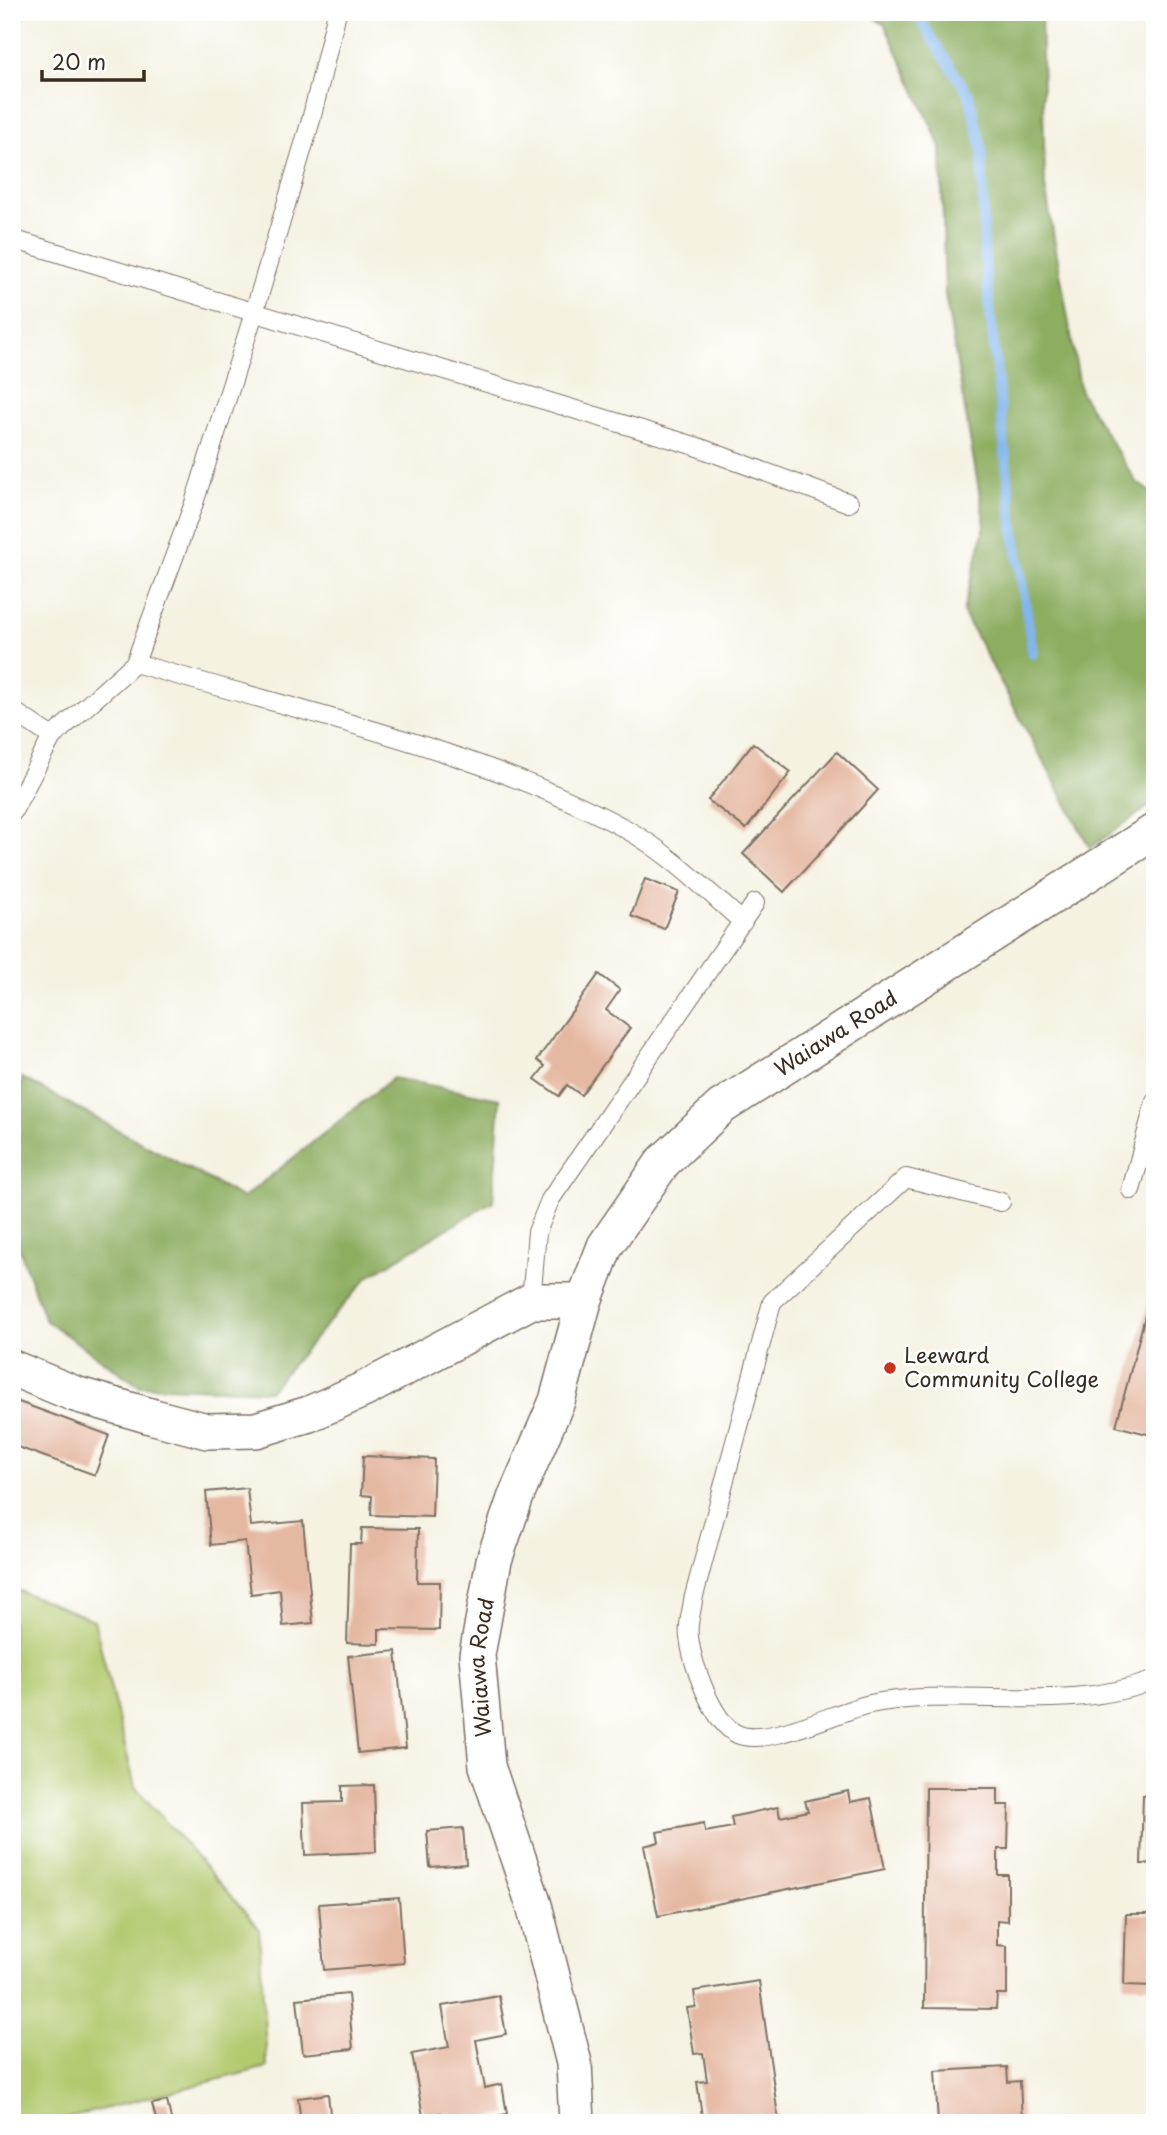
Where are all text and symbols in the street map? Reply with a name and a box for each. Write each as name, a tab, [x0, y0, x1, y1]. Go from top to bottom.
scale bar	[42, 38, 144, 82]
text: 20 m	[52, 45, 106, 77]
street label: Waiawa Road	[768, 981, 903, 1083]
place label: Leeward Community College	[904, 1338, 1099, 1394]
marker: Leeward Community College	[882, 1360, 898, 1376]
street label: Waiawa Road	[459, 1595, 501, 1739]

